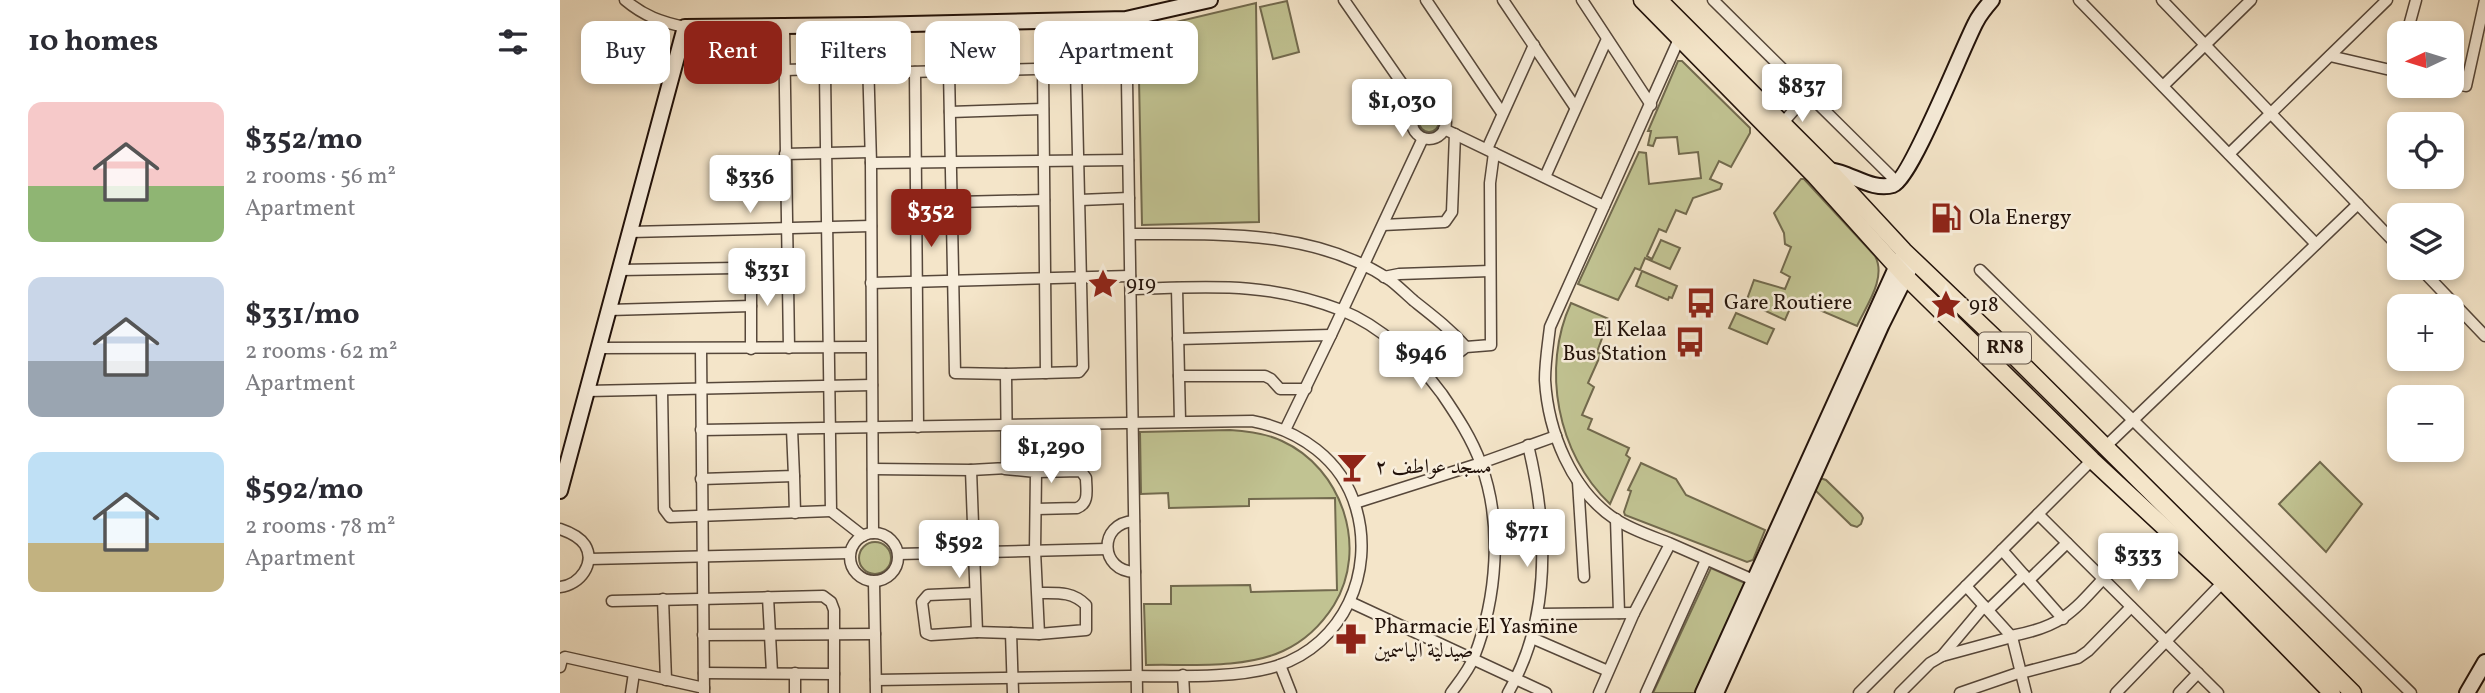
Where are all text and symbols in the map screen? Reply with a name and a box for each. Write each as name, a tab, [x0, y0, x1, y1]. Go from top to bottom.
text: 10 homes	[28, 21, 158, 63]
chip: Buy	[581, 21, 670, 84]
chip: Rent	[684, 21, 782, 84]
chip: Filters	[796, 21, 911, 84]
chip: New	[925, 21, 1020, 84]
chip: Apartment	[1034, 21, 1198, 84]
north arrow	[2387, 21, 2464, 98]
map controls	[2387, 21, 2464, 462]
icon: filters	[494, 23, 532, 61]
pin: $837	[1761, 64, 1843, 124]
text: $837	[1778, 71, 1826, 103]
pin: $1,030	[1345, 80, 1459, 139]
text: $1,030	[1368, 86, 1436, 118]
button: locate	[2387, 112, 2464, 189]
text: $352/mo	[245, 119, 362, 161]
icon: home	[84, 130, 168, 214]
pin: $336	[709, 156, 791, 215]
text: 2 rooms · 56 m²	[245, 161, 396, 193]
text: $336	[726, 162, 774, 194]
pin: $352	[890, 190, 972, 249]
text: Apartment	[245, 193, 356, 225]
text: $352	[907, 196, 955, 228]
fuel station icon: Ola Energy	[1929, 201, 1963, 235]
button: layers	[2387, 203, 2464, 280]
place label: Ola Energy	[1969, 204, 2072, 233]
pin: $331	[726, 248, 808, 308]
text: $331	[744, 255, 790, 287]
place icon: 919	[1086, 267, 1120, 301]
place label: 919	[1126, 270, 1156, 299]
bus stop icon: Gare Routiere	[1684, 286, 1718, 320]
place icon: 918	[1929, 288, 1963, 322]
place label: Gare Routiere	[1724, 289, 1852, 318]
place label: 918	[1969, 291, 1999, 320]
text: $331/mo	[245, 294, 360, 336]
button: +	[2387, 294, 2464, 371]
icon: home	[84, 305, 168, 389]
place label: El Kelaa Bus Station	[1562, 316, 1667, 369]
bus stop icon: El Kelaa Bus Station	[1673, 325, 1707, 359]
pin: $946	[1380, 332, 1462, 391]
road number: RN8	[1979, 332, 2031, 364]
text: 2 rooms · 62 m²	[245, 336, 397, 368]
text: $946	[1395, 338, 1447, 370]
text: Apartment	[245, 368, 356, 400]
button: −	[2387, 385, 2464, 462]
pin: $1,290	[994, 426, 1108, 485]
text: $1,290	[1017, 432, 1085, 464]
bar icon: مسجد عواطف ٢	[1335, 450, 1369, 484]
place label: مسجد عواطف ٢	[1375, 453, 1492, 482]
text: $592/mo	[245, 469, 363, 511]
icon: home	[84, 480, 168, 564]
pin: $771	[1486, 510, 1568, 569]
text: 2 rooms · 78 m²	[245, 511, 396, 543]
text: $771	[1505, 516, 1549, 548]
pin: $592	[918, 520, 1000, 580]
text: $592	[935, 527, 983, 559]
pin: $333	[2097, 534, 2179, 593]
text: $333	[2114, 540, 2162, 572]
text: Apartment	[245, 543, 356, 575]
place label: Pharmacie El Yasmine صيدلية الياسمين	[1374, 613, 1578, 666]
pharmacy icon: Pharmacie El Yasmine صيدلية الياسمين	[1334, 622, 1368, 656]

